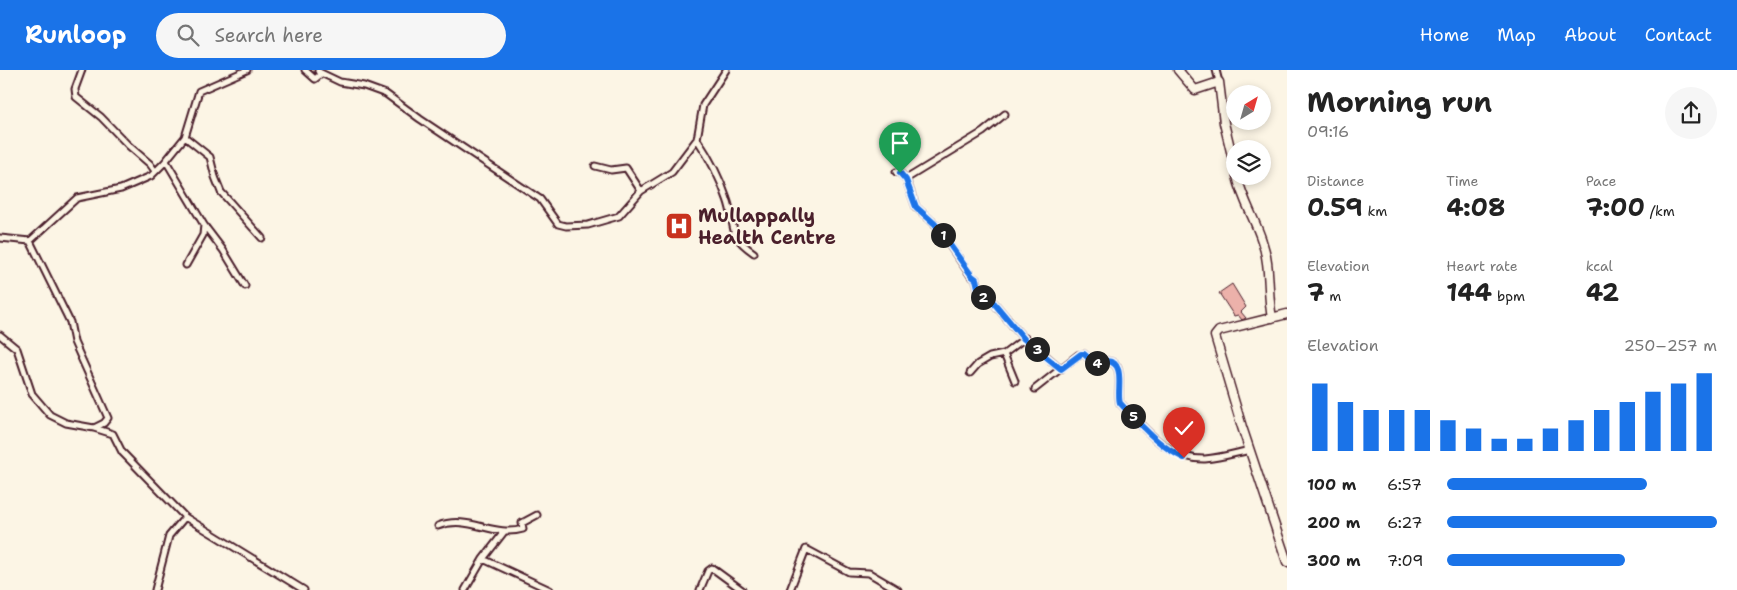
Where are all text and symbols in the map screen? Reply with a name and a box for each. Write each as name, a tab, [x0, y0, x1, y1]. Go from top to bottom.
search box	[156, 13, 506, 58]
text: Runloop	[25, 19, 126, 51]
icon: search	[174, 21, 202, 49]
text: Search here	[214, 23, 323, 48]
text: Home	[1420, 23, 1469, 47]
text: Map	[1497, 23, 1536, 47]
text: About	[1564, 23, 1617, 47]
text: Contact	[1645, 23, 1712, 47]
text: Morning run	[1307, 83, 1492, 121]
north arrow	[1226, 85, 1271, 130]
map controls	[1226, 85, 1271, 185]
button: share	[1665, 87, 1717, 139]
text: 09:16	[1307, 121, 1349, 142]
pin	[879, 122, 921, 173]
icon: arrive	[886, 129, 914, 157]
button: layers	[1226, 140, 1271, 185]
text: Distance	[1307, 172, 1364, 190]
text: Time	[1446, 172, 1478, 190]
text: Pace	[1586, 172, 1616, 190]
text: 0.59	[1307, 190, 1363, 224]
text: 4:08	[1446, 190, 1505, 224]
text: 7:00	[1586, 190, 1645, 224]
text: km	[1363, 202, 1387, 220]
text: /km	[1645, 202, 1675, 220]
place label: Mullappally Health Centre	[698, 203, 836, 250]
hospital icon: Mullappally Health Centre	[664, 211, 694, 241]
pin: 1	[930, 222, 956, 248]
text: 1	[940, 226, 947, 244]
text: Elevation	[1307, 257, 1370, 275]
text: Heart rate	[1446, 257, 1518, 275]
text: kcal	[1586, 257, 1613, 275]
text: 7	[1307, 275, 1325, 309]
text: 144	[1446, 275, 1492, 309]
text: 42	[1586, 275, 1619, 309]
pin: 2	[970, 284, 996, 310]
text: m	[1325, 287, 1341, 305]
text: bpm	[1492, 287, 1525, 305]
text: 2	[979, 288, 988, 306]
text: Elevation	[1307, 335, 1379, 356]
text: 250–257 m	[1624, 335, 1717, 356]
pin: 3	[1024, 336, 1050, 362]
text: 3	[1033, 340, 1042, 358]
pin: 4	[1084, 350, 1110, 376]
text: 4	[1093, 354, 1102, 372]
pin: 5	[1120, 404, 1146, 428]
text: 5	[1129, 407, 1138, 425]
pin	[1163, 407, 1205, 458]
icon: check	[1170, 414, 1198, 442]
text: 100 m	[1307, 474, 1356, 495]
text: 6:57	[1387, 474, 1422, 495]
text: 200 m	[1307, 512, 1360, 533]
text: 6:27	[1387, 512, 1422, 533]
text: 300 m	[1307, 550, 1361, 571]
text: 7:09	[1387, 550, 1423, 571]

